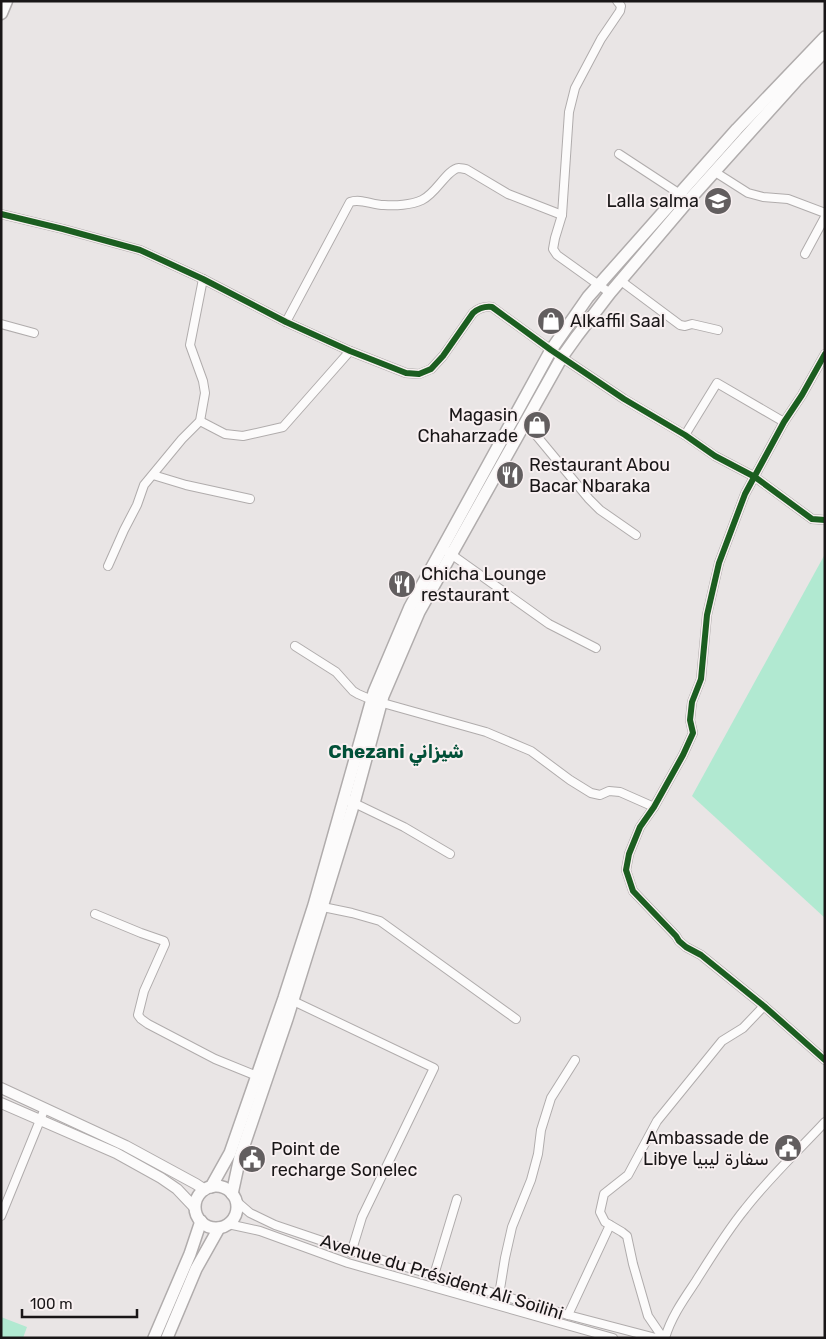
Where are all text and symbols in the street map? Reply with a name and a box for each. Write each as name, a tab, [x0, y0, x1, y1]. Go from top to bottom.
school or university icon: Lalla salma	[703, 186, 733, 216]
place label: Lalla salma	[606, 190, 699, 212]
shop icon: Alkaffil Saal	[536, 306, 566, 336]
place label: Alkaffil Saal	[570, 310, 665, 332]
place label: Magasin Chaharzade	[417, 404, 518, 447]
shop icon: Magasin Chaharzade	[522, 410, 552, 440]
place label: Restaurant Abou Bacar Nbaraka	[529, 454, 670, 497]
restaurant icon: Restaurant Abou Bacar Nbaraka	[495, 460, 525, 490]
place label: Chicha Lounge restaurant	[421, 563, 546, 606]
restaurant icon: Chicha Lounge restaurant	[387, 569, 417, 599]
district label: Chezani شيزاني	[328, 740, 464, 766]
place label: Ambassade de Libye سفارة ليبيا	[643, 1127, 769, 1170]
public building icon: Ambassade de Libye سفارة ليبيا	[773, 1133, 803, 1163]
place label: Point de recharge Sonelec	[271, 1138, 417, 1181]
public building icon: Point de recharge Sonelec	[237, 1144, 267, 1174]
street label: Avenue du Président Ali Soilihi	[318, 1230, 566, 1324]
scale bar	[22, 1286, 138, 1318]
text: 100 m	[30, 1295, 72, 1313]

